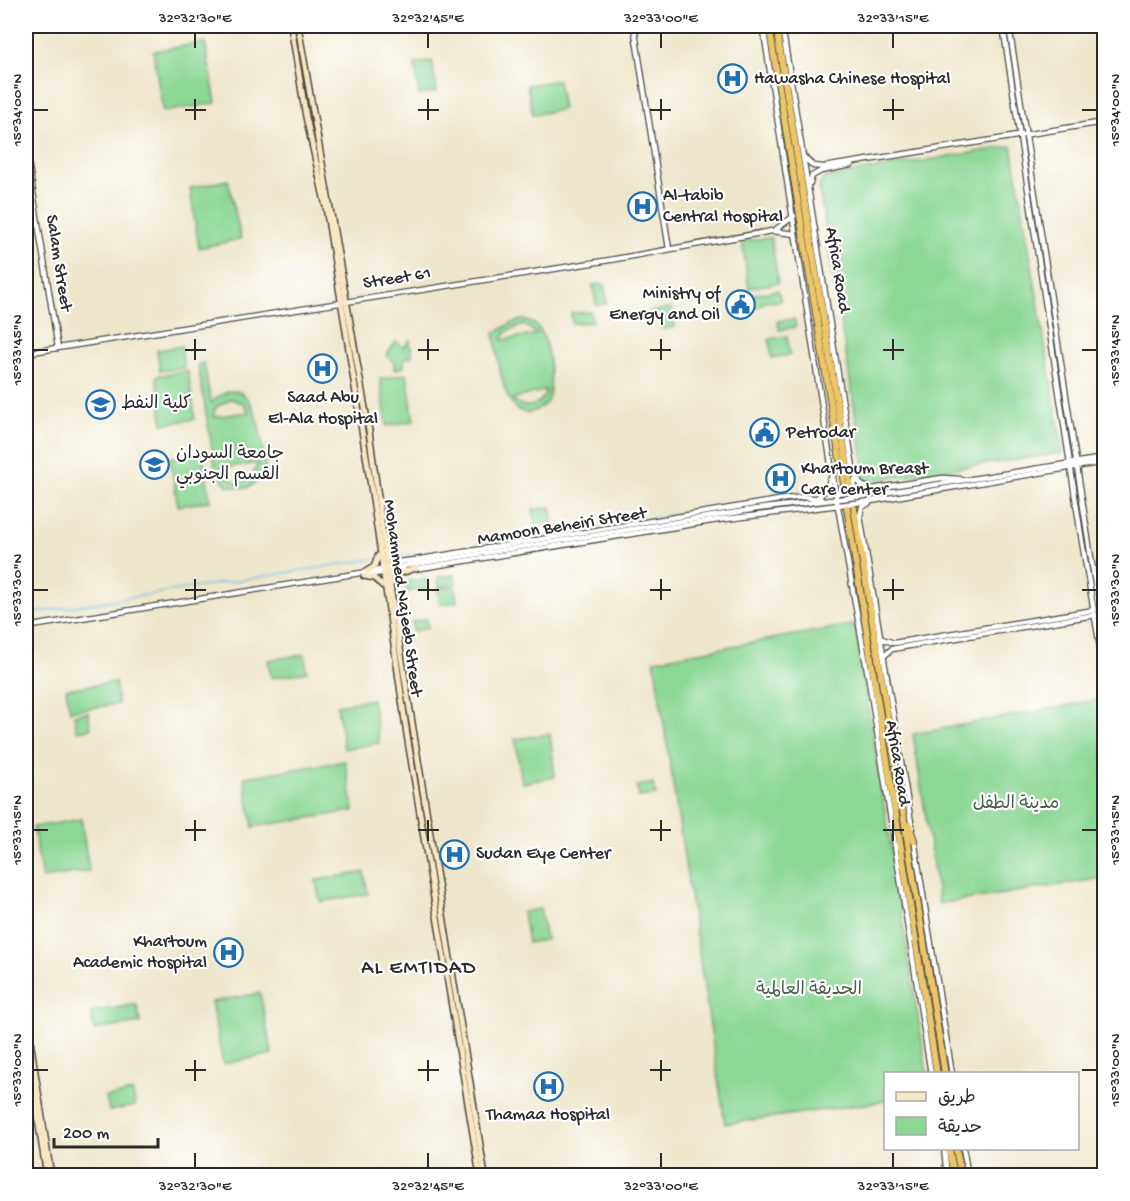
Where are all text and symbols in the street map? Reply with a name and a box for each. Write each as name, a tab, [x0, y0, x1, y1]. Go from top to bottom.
text: 32°32'30"E	[158, 10, 232, 28]
text: 32°32'45"E	[391, 10, 464, 28]
text: 32°33'00"E	[623, 10, 699, 28]
text: 32°33'15"E	[857, 10, 929, 28]
hospital icon: Hawasha Chinese Hospital	[717, 63, 749, 95]
place label: Hawasha Chinese Hospital	[754, 69, 950, 90]
text: 15°34'00"N	[9, 74, 27, 147]
text: 15°34'00"N	[1107, 74, 1125, 147]
place label: Al-tabib Central Hospital	[663, 186, 783, 228]
hospital icon: Al-tabib Central Hospital	[626, 190, 658, 222]
street label: Salam Street	[40, 213, 76, 314]
street label: Africa Road	[820, 226, 854, 316]
street label: Street 61	[361, 263, 433, 295]
place label: Ministry of Energy and Oil	[609, 284, 721, 326]
public building icon: Ministry of Energy and Oil	[725, 288, 757, 320]
text: 15°33'45"N	[9, 314, 27, 387]
text: 15°33'45"N	[1107, 314, 1125, 387]
hospital icon: Saad Abu El-Ala Hospital	[307, 353, 339, 385]
school or university icon: كلية النفط	[84, 388, 116, 420]
place label: Saad Abu El-Ala Hospital	[268, 388, 378, 430]
place label: كلية النفط	[121, 394, 191, 415]
public building icon: Petrodar	[749, 417, 781, 449]
place label: Petrodar	[785, 423, 857, 444]
place label: جامعة السودان القسم الجنوبي	[176, 444, 284, 489]
school or university icon: جامعة السودان القسم الجنوبي	[139, 448, 171, 480]
place label: Khartoum Breast Care center	[801, 459, 930, 501]
hospital icon: Khartoum Breast Care center	[764, 463, 796, 495]
street label: Mohammed Najeeb Street	[378, 498, 426, 699]
street label: Mamoon Beheiri Street	[476, 503, 650, 551]
text: 15°33'30"N	[9, 554, 27, 627]
text: 15°33'30"N	[1107, 554, 1125, 627]
street label: Africa Road	[880, 719, 914, 809]
park label: مدينة الطفل	[973, 794, 1059, 815]
text: 15°33'15"N	[9, 795, 27, 866]
text: 15°33'15"N	[1107, 795, 1125, 866]
hospital icon: Sudan Eye Center	[439, 838, 471, 870]
place label: Sudan Eye Center	[476, 844, 612, 865]
place label: Khartoum Academic Hospital	[73, 932, 207, 974]
hospital icon: Khartoum Academic Hospital	[212, 936, 244, 968]
district label: AL EMTIDAD	[361, 958, 477, 981]
park label: الحديقة العالمية	[756, 980, 862, 1001]
text: 15°33'00"N	[9, 1033, 27, 1108]
text: 15°33'00"N	[1107, 1033, 1125, 1108]
hospital icon: Thamaa Hospital	[532, 1070, 564, 1102]
legend	[884, 1072, 1079, 1150]
text: طريق	[938, 1088, 976, 1109]
place label: Thamaa Hospital	[485, 1105, 610, 1126]
scale bar	[54, 1111, 158, 1149]
text: حديقة	[938, 1118, 982, 1139]
text: 200 m	[63, 1124, 110, 1145]
text: 32°32'30"E	[158, 1178, 232, 1196]
text: 32°32'45"E	[391, 1178, 464, 1196]
text: 32°33'00"E	[623, 1178, 699, 1196]
text: 32°33'15"E	[857, 1178, 929, 1196]

